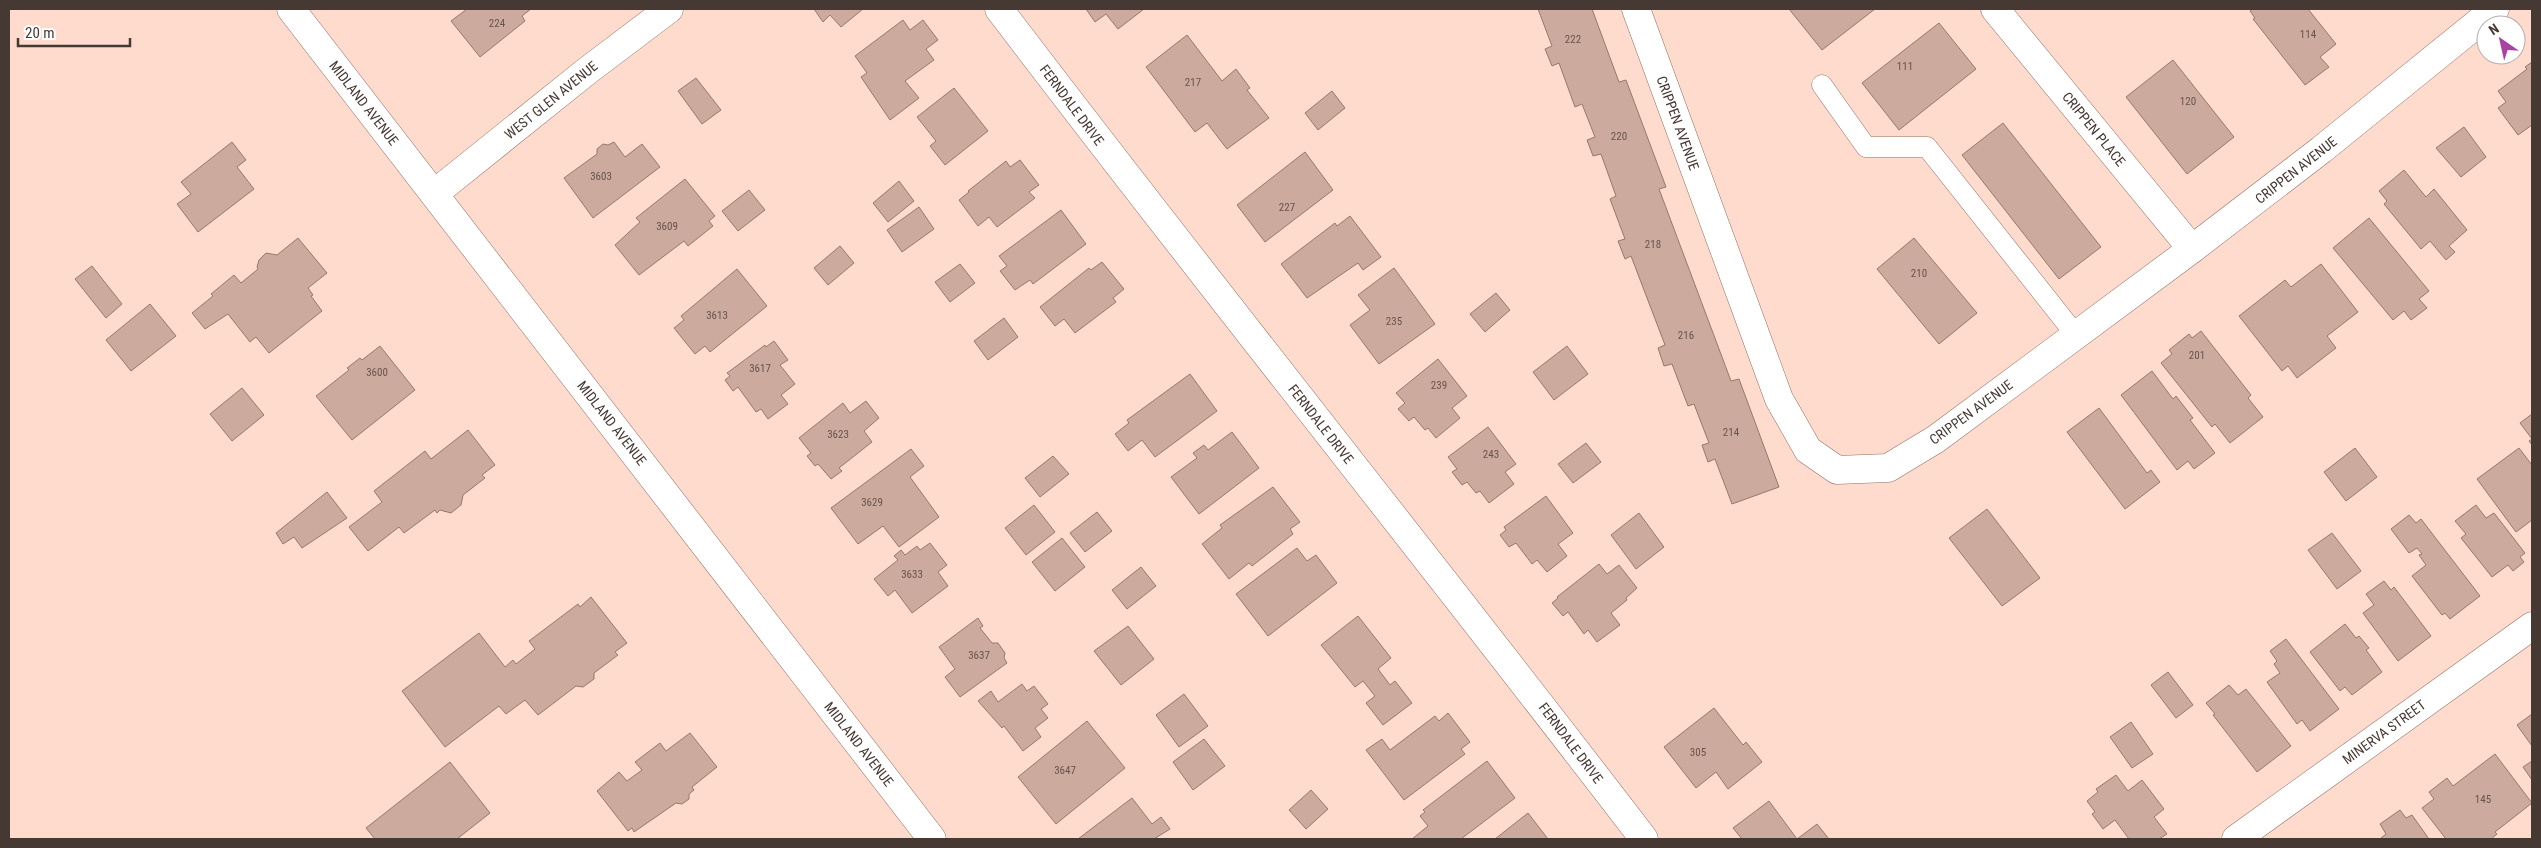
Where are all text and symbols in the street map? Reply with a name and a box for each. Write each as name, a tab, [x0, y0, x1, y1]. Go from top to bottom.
scale bar	[18, 15, 130, 47]
north arrow	[2476, 15, 2526, 65]
house number: 224	[489, 17, 506, 30]
text: N	[2486, 20, 2502, 38]
text: 20 m	[25, 24, 55, 42]
house number: 114	[2300, 28, 2317, 41]
house number: 222	[1565, 33, 1581, 46]
street label: MIDLAND AVENUE	[326, 58, 402, 148]
street label: WEST GLEN AVENUE	[501, 58, 601, 142]
house number: 111	[1897, 60, 1913, 73]
street label: FERNDALE DRIVE	[1037, 62, 1107, 148]
street label: CRIPPEN AVENUE	[1654, 74, 1702, 172]
house number: 217	[1185, 76, 1201, 89]
street label: CRIPPEN PLACE	[2059, 89, 2129, 169]
house number: 120	[2180, 95, 2196, 108]
house number: 220	[1611, 130, 1627, 143]
street label: CRIPPEN AVENUE	[2252, 133, 2340, 207]
house number: 3603	[590, 170, 612, 183]
house number: 227	[1279, 201, 1295, 214]
house number: 3609	[656, 220, 678, 233]
house number: 218	[1645, 238, 1661, 251]
house number: 210	[1911, 267, 1927, 280]
house number: 3613	[706, 309, 728, 322]
house number: 235	[1386, 315, 1402, 328]
house number: 216	[1678, 329, 1694, 342]
house number: 201	[2189, 349, 2205, 362]
house number: 3617	[749, 362, 771, 375]
house number: 3600	[366, 366, 388, 379]
street label: CRIPPEN AVENUE	[1926, 376, 2016, 448]
street label: MIDLAND AVENUE	[574, 378, 650, 468]
house number: 239	[1431, 379, 1447, 392]
street label: FERNDALE DRIVE	[1285, 381, 1357, 467]
house number: 214	[1723, 426, 1740, 439]
house number: 3623	[827, 428, 849, 441]
house number: 243	[1483, 448, 1499, 461]
house number: 3629	[861, 496, 883, 509]
house number: 3633	[901, 568, 923, 581]
house number: 3637	[968, 649, 990, 662]
street label: MINERVA STREET	[2339, 696, 2429, 768]
street label: MIDLAND AVENUE	[821, 699, 897, 789]
street label: FERNDALE DRIVE	[1536, 700, 1606, 786]
house number: 305	[1690, 746, 1706, 759]
house number: 3647	[1054, 764, 1076, 777]
house number: 145	[2475, 793, 2491, 806]

